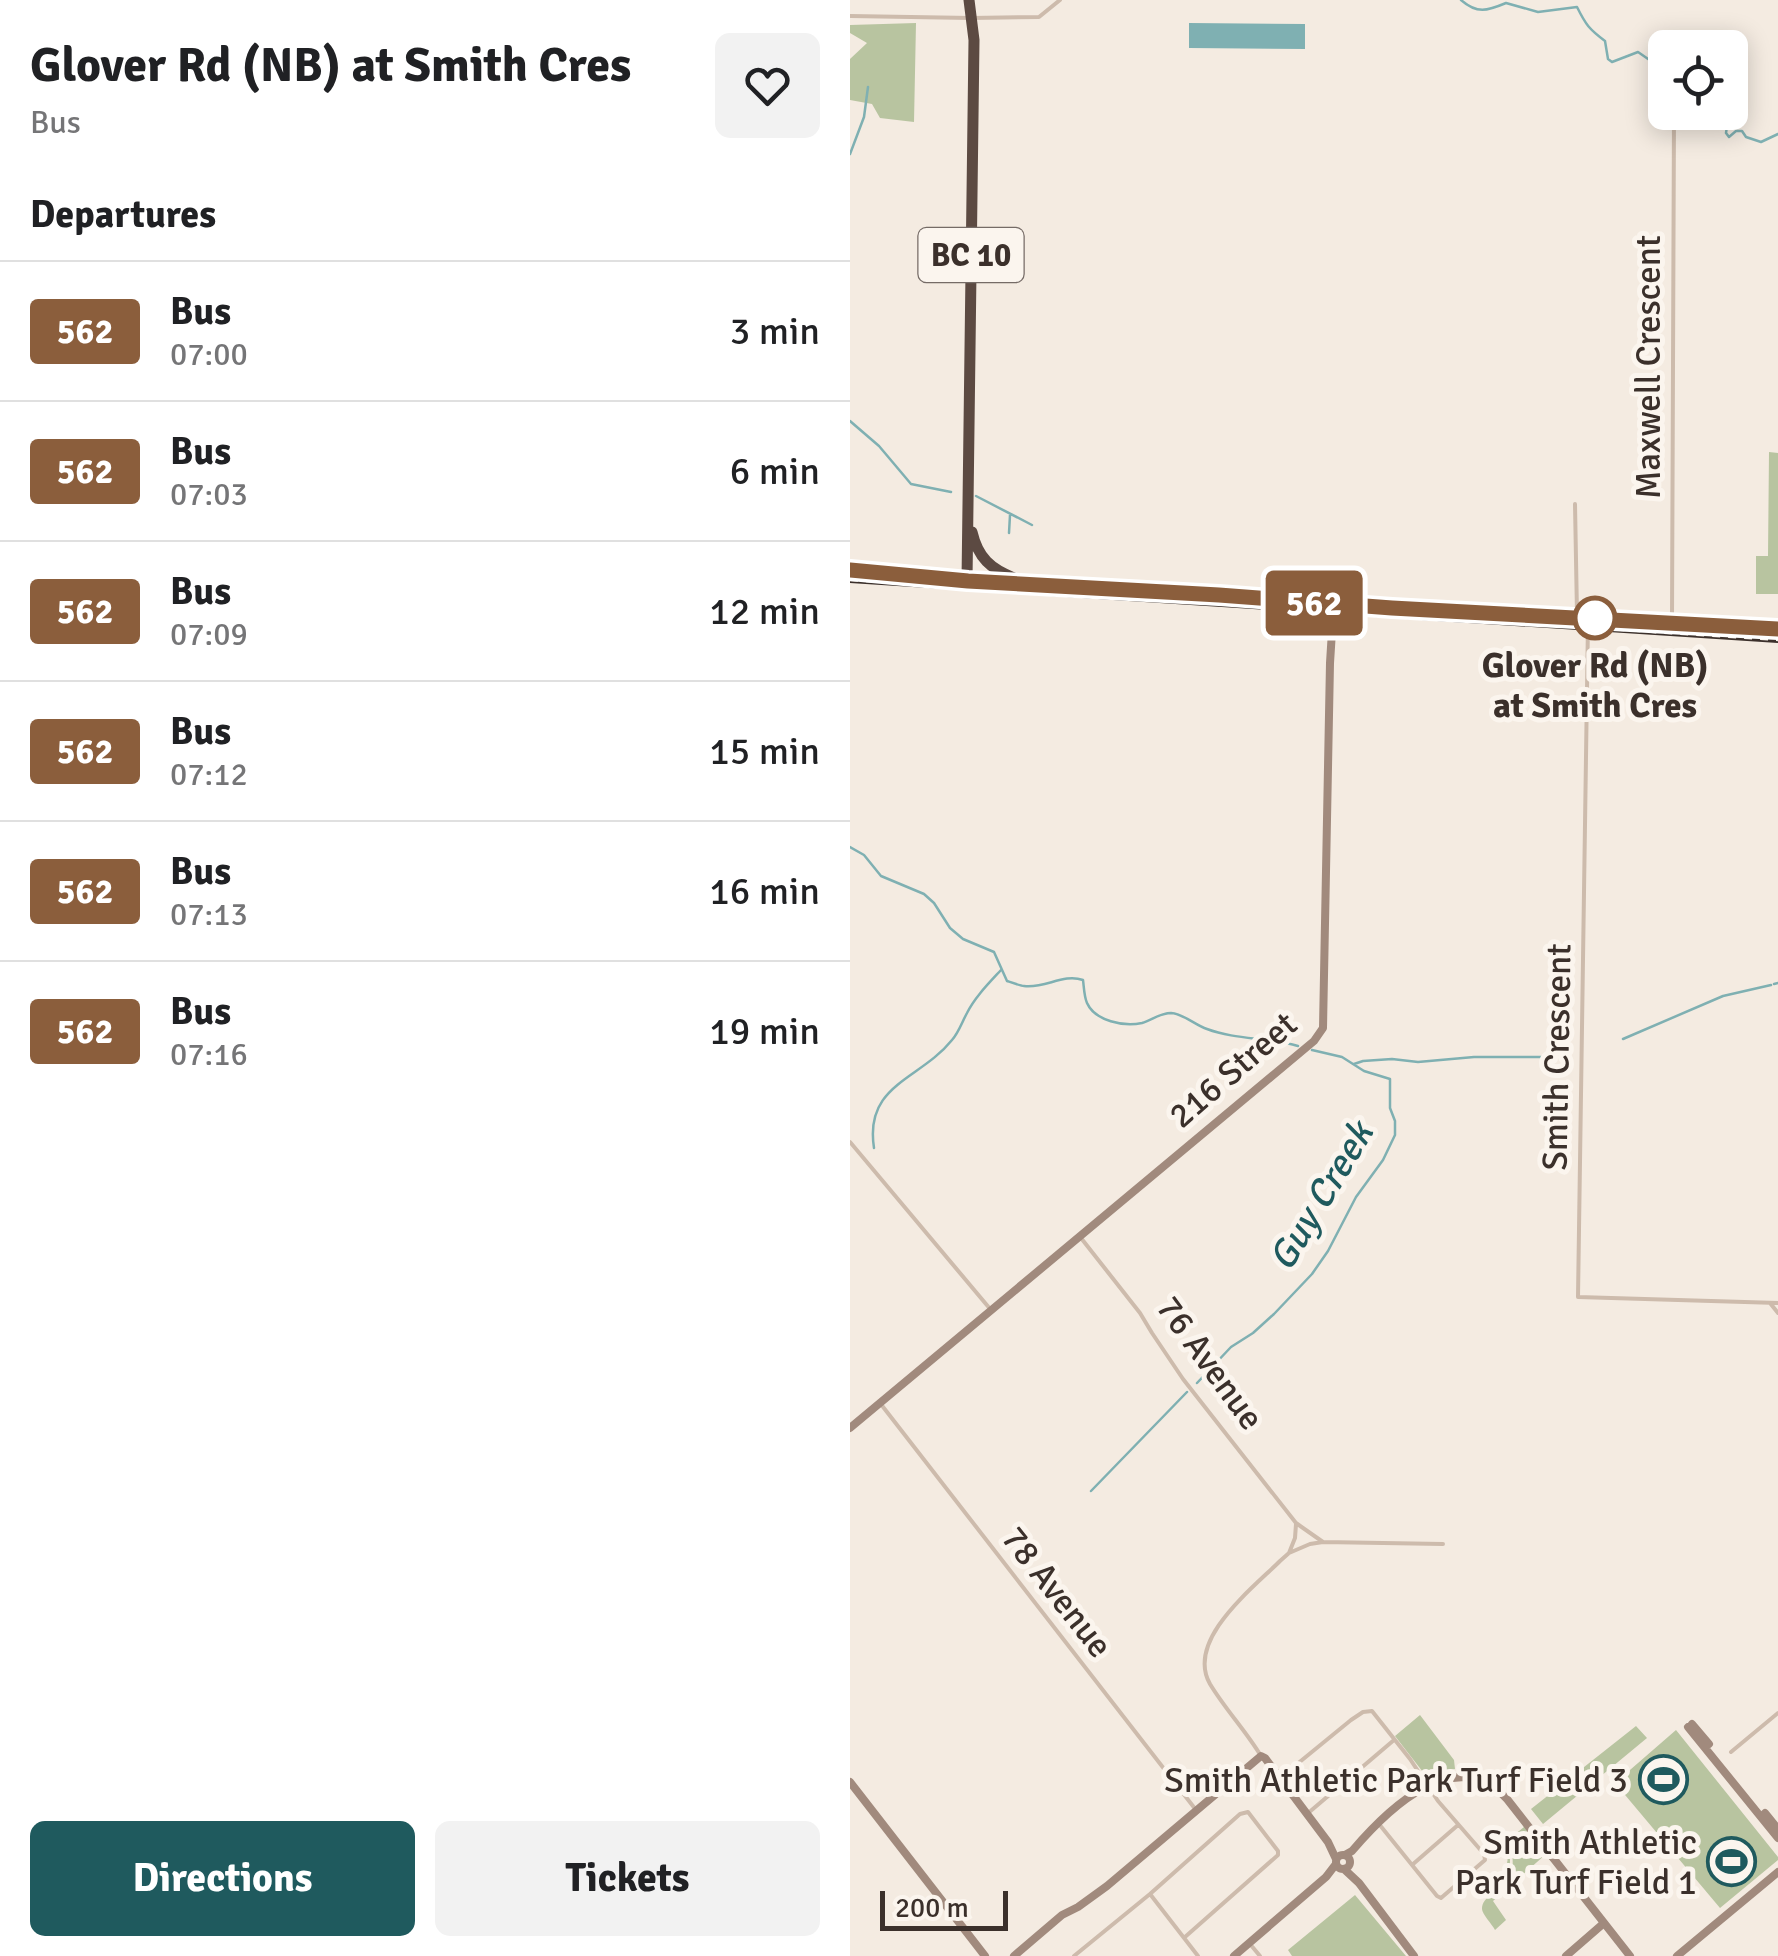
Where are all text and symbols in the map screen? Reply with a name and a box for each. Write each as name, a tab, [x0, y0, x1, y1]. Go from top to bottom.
map controls	[1648, 30, 1748, 130]
button: locate	[1648, 30, 1748, 130]
button: heart	[715, 33, 820, 138]
text: Glover Rd (NB) at Smith Cres	[30, 36, 631, 95]
text: Bus	[30, 103, 81, 142]
text: Departures	[30, 191, 216, 238]
road number: BC 10	[918, 228, 1024, 282]
street label: Maxwell Crescent	[1627, 235, 1670, 499]
text: Bus	[170, 288, 231, 335]
text: 3 min	[730, 308, 820, 355]
text: 562	[57, 310, 113, 353]
text: 07:00	[170, 335, 248, 374]
text: Bus	[170, 428, 231, 475]
text: 6 min	[730, 448, 820, 495]
text: 562	[57, 450, 113, 493]
text: 07:03	[170, 475, 248, 514]
text: Bus	[170, 568, 231, 615]
line badge: 562	[1256, 570, 1372, 636]
text: 562	[1286, 582, 1342, 625]
text: 12 min	[709, 588, 820, 635]
text: 562	[57, 590, 113, 633]
marker: Glover Rd (NB) at Smith Cres	[1574, 597, 1616, 639]
text: 07:09	[170, 615, 248, 654]
place label: Glover Rd (NB) at Smith Cres	[1482, 644, 1708, 727]
text: Bus	[170, 708, 231, 755]
text: 15 min	[709, 728, 820, 775]
text: 562	[57, 730, 113, 773]
text: 07:12	[170, 755, 248, 794]
text: Bus	[170, 848, 231, 895]
text: 16 min	[709, 868, 820, 915]
text: 562	[57, 870, 113, 913]
text: 07:13	[170, 895, 248, 934]
street label: Smith Crescent	[1534, 943, 1580, 1171]
text: Bus	[170, 988, 231, 1035]
street label: 216 Street	[1160, 1003, 1306, 1137]
text: 19 min	[709, 1008, 820, 1055]
text: 562	[57, 1010, 113, 1053]
text: 07:16	[170, 1035, 248, 1074]
water label: Guy Creek	[1258, 1111, 1385, 1279]
street label: 76 Avenue	[1147, 1288, 1273, 1438]
street label: 78 Avenue	[992, 1518, 1122, 1666]
sports icon: Smith Athletic Park Turf Field 3	[1637, 1754, 1689, 1806]
place label: Smith Athletic Park Turf Field 3	[1164, 1759, 1628, 1802]
button: Directions	[30, 1821, 415, 1936]
button: Tickets	[435, 1821, 820, 1936]
place label: Smith Athletic Park Turf Field 1	[1455, 1821, 1697, 1904]
sports icon: Smith Athletic Park Turf Field 1	[1706, 1836, 1758, 1888]
scale bar	[880, 1886, 1008, 1930]
text: 200 m	[895, 1891, 969, 1925]

